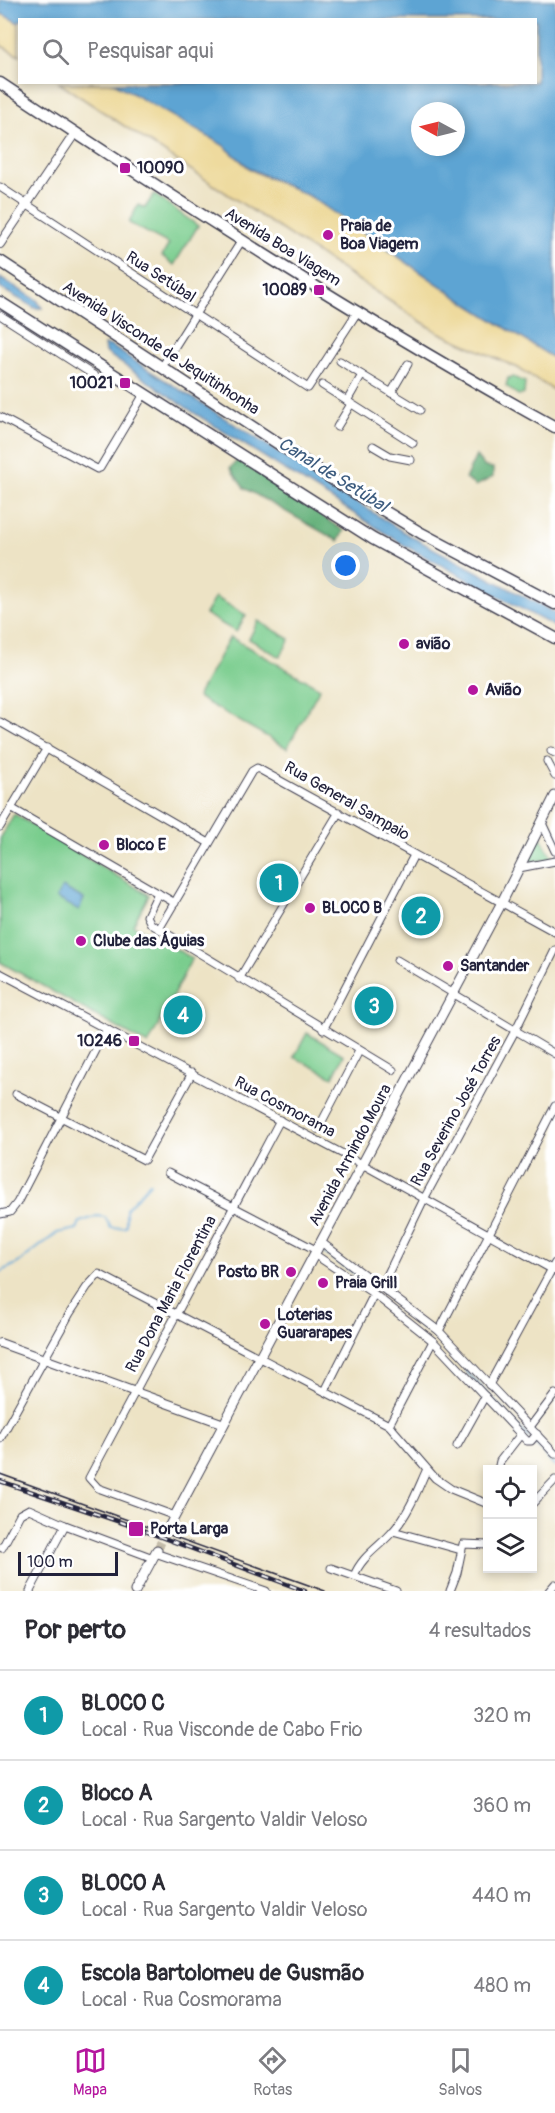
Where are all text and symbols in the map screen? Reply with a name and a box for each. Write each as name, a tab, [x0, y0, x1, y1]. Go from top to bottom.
search box	[18, 18, 537, 84]
icon: search	[39, 35, 72, 68]
text: Pesquisar aqui	[87, 37, 213, 65]
north arrow	[411, 102, 465, 156]
place label: 10090	[137, 158, 184, 178]
marker: 10090	[118, 161, 132, 175]
street label: Avenida Boa Viagem	[221, 203, 345, 291]
place label: Praia de Boa Viagem	[340, 216, 418, 254]
marker: Praia de Boa Viagem	[321, 228, 335, 242]
street label: Rua Setúbal	[122, 247, 200, 307]
street label: Avenida Visconde de Jequitinhonha	[59, 277, 263, 419]
place label: 10089	[263, 280, 307, 300]
marker: 10089	[312, 283, 326, 297]
place label: 10021	[70, 373, 113, 393]
marker: 10021	[118, 376, 132, 390]
water label: Canal de Setúbal	[274, 432, 394, 519]
your location	[331, 551, 360, 580]
place label: avião	[416, 634, 451, 654]
marker: avião	[397, 637, 411, 651]
place label: Avião	[485, 680, 522, 700]
marker: Avião	[466, 683, 480, 697]
street label: Rua General Sampaio	[281, 757, 413, 845]
place label: Bloco E	[116, 835, 167, 855]
marker: Bloco E	[97, 838, 111, 852]
pin: 1	[260, 860, 298, 906]
pin: 2	[402, 894, 440, 938]
place label: BLOCO B	[322, 898, 382, 918]
marker: BLOCO B	[303, 901, 317, 915]
place label: Clube das Águias	[93, 930, 205, 951]
marker: Clube das Águias	[74, 934, 88, 948]
place label: Santander	[460, 956, 530, 976]
marker: Santander	[441, 959, 455, 973]
pin: 3	[354, 984, 394, 1028]
pin: 4	[164, 992, 202, 1038]
place label: 10246	[77, 1031, 122, 1051]
street label: Rua Severino José Torres	[406, 1032, 506, 1190]
marker: 10246	[127, 1034, 141, 1048]
street label: Rua Cosmorama	[231, 1072, 339, 1142]
street label: Avenida Armindo Moura	[304, 1081, 396, 1229]
street label: Rua Dona Maria Florentina	[121, 1212, 221, 1376]
place label: Posto BR	[218, 1262, 280, 1282]
marker: Posto BR	[284, 1265, 298, 1279]
place label: Praia Grill	[335, 1273, 397, 1293]
marker: Praia Grill	[316, 1276, 330, 1290]
place label: Loterias Guararapes	[277, 1305, 353, 1343]
marker: Loterias Guararapes	[258, 1317, 272, 1331]
map controls	[483, 1465, 537, 1573]
button: locate	[483, 1465, 537, 1519]
place label: Porta Larga	[150, 1519, 229, 1539]
button: layers	[483, 1519, 537, 1573]
marker: Porta Larga	[127, 1520, 145, 1538]
scale bar	[18, 1549, 118, 1576]
text: 100 m	[27, 1552, 73, 1572]
text: Por perto	[24, 1614, 126, 1646]
text: 4 resultados	[429, 1618, 531, 1643]
text: BLOCO C	[81, 1689, 165, 1717]
text: 1	[40, 1703, 47, 1728]
text: 320 m	[473, 1703, 531, 1728]
text: Local · Rua Visconde de Cabo Frio	[81, 1717, 363, 1742]
text: Bloco A	[81, 1779, 153, 1807]
text: 2	[38, 1793, 49, 1818]
text: 360 m	[472, 1793, 531, 1818]
text: Local · Rua Sargento Valdir Veloso	[81, 1807, 367, 1832]
text: BLOCO A	[81, 1869, 166, 1897]
text: 3	[38, 1883, 49, 1908]
text: 440 m	[472, 1883, 531, 1908]
text: Local · Rua Sargento Valdir Veloso	[81, 1897, 367, 1922]
text: Escola Bartolomeu de Gusmão	[81, 1959, 364, 1987]
text: 4	[38, 1973, 49, 1998]
text: 480 m	[474, 1973, 531, 1998]
text: Local · Rua Cosmorama	[81, 1987, 282, 2012]
tab: Mapa	[73, 2044, 107, 2100]
tab: Rotas	[253, 2044, 292, 2100]
tab: Salvos	[438, 2044, 482, 2100]

